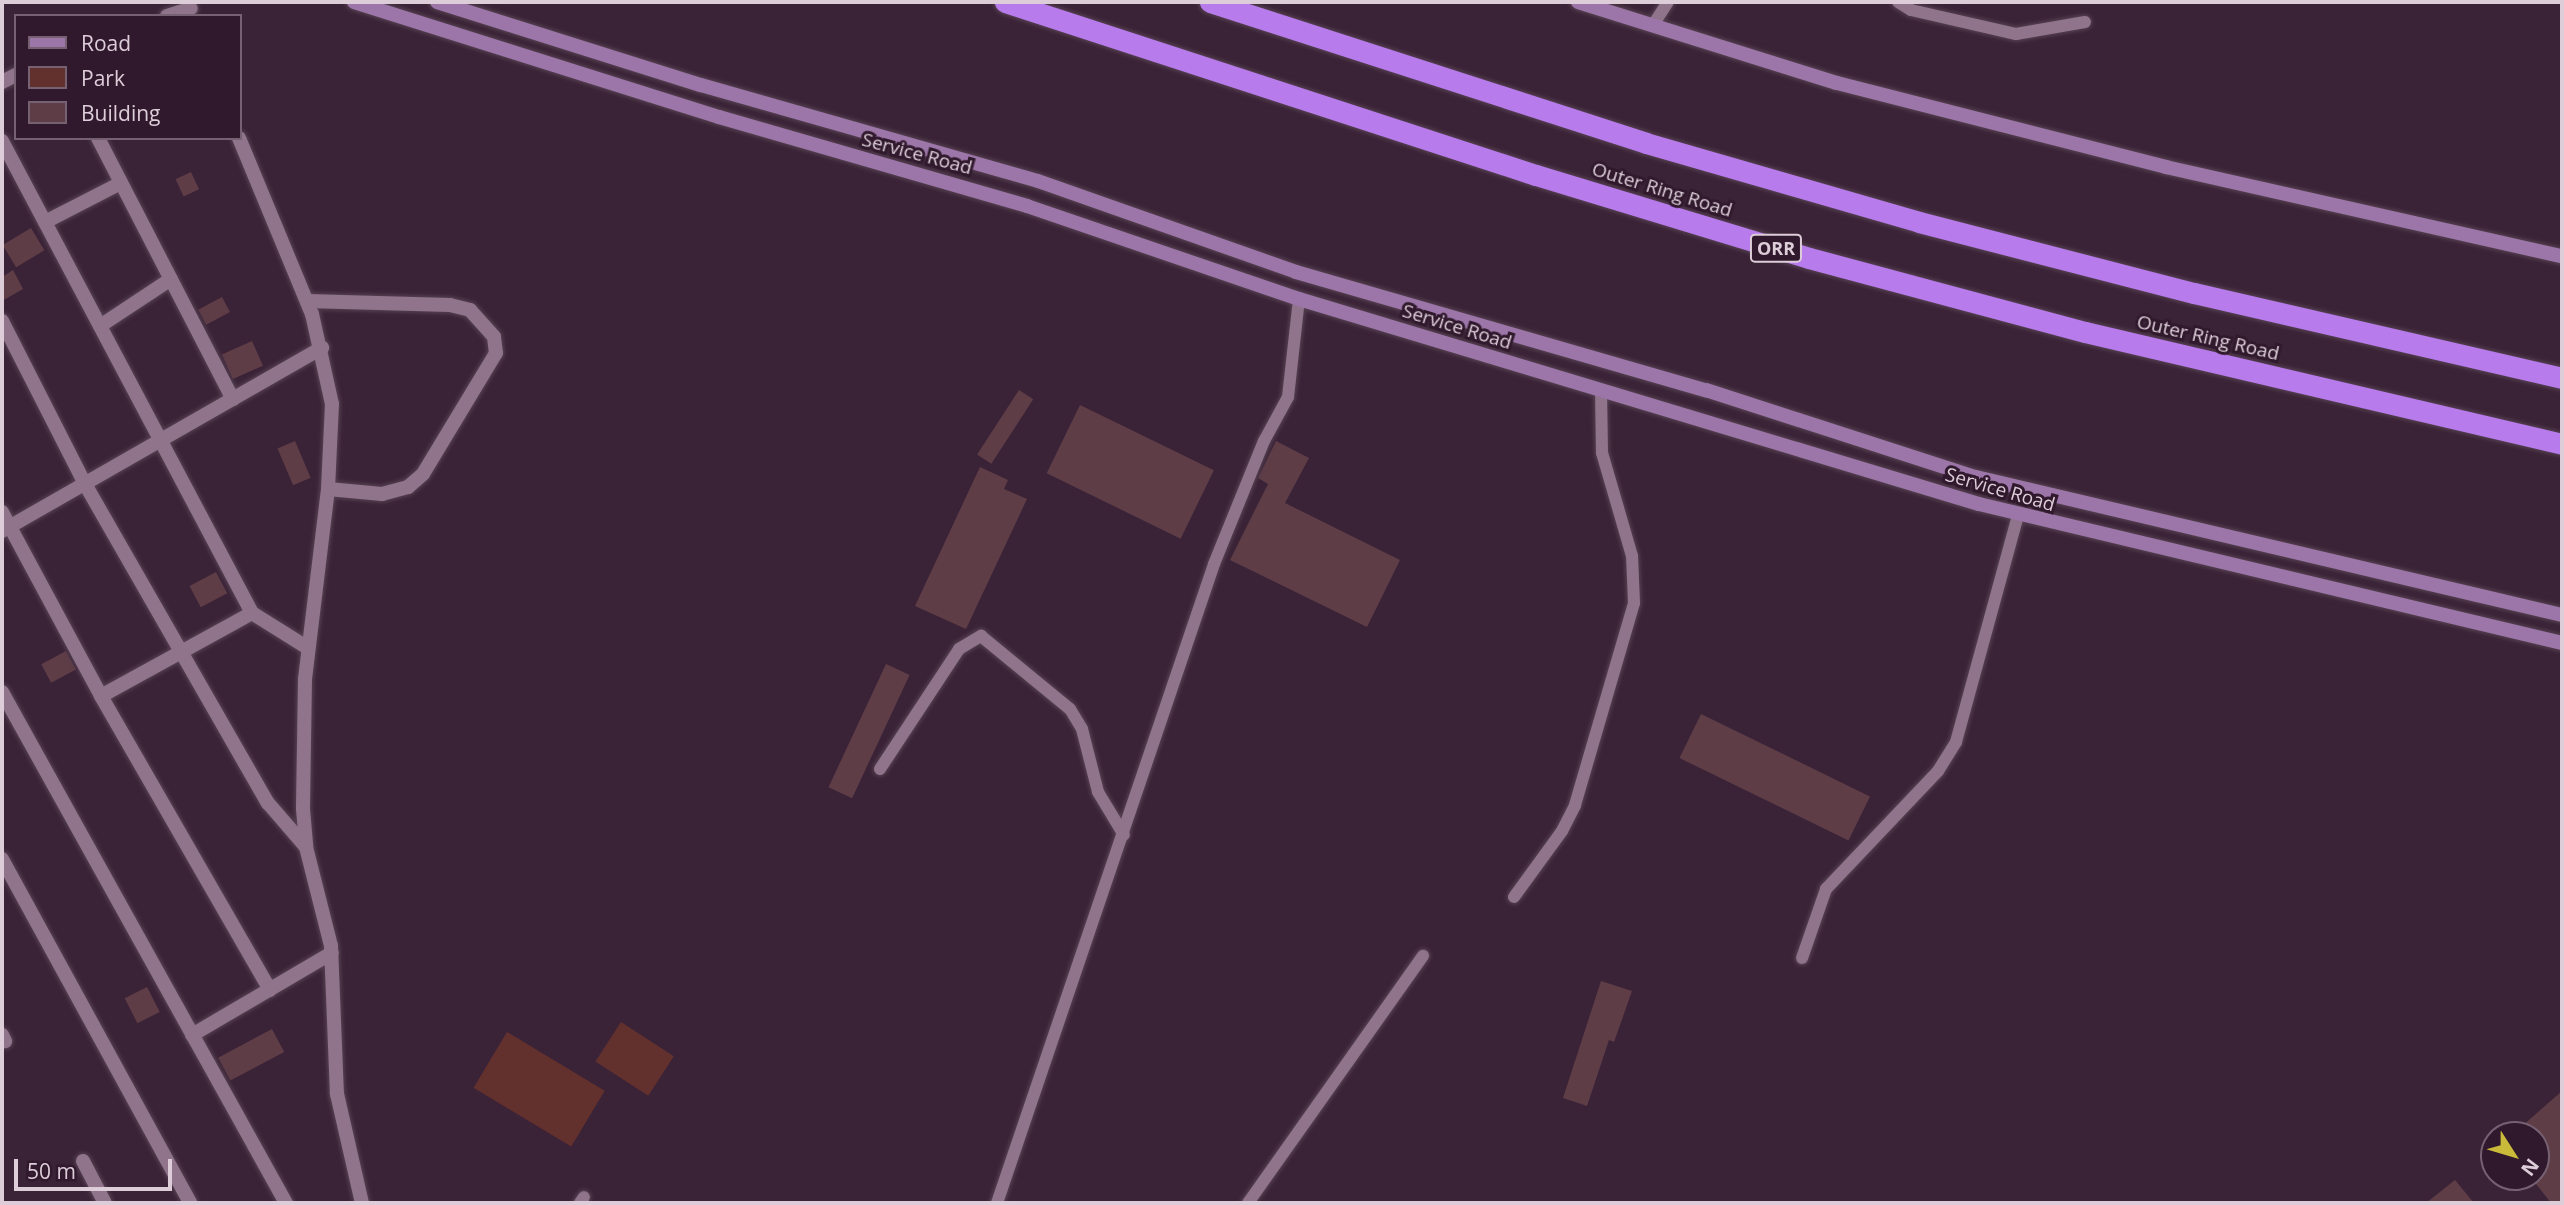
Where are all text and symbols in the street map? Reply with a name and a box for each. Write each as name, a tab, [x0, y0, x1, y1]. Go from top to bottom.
legend	[14, 14, 242, 140]
text: Road	[81, 29, 131, 57]
text: Park	[81, 64, 125, 92]
text: Building	[81, 99, 160, 127]
street label: Service Road	[859, 128, 975, 180]
street label: Outer Ring Road	[1589, 158, 1735, 222]
road number: ORR	[1750, 234, 1802, 262]
street label: Service Road	[1400, 300, 1514, 354]
street label: Outer Ring Road	[2135, 311, 2281, 365]
street label: Service Road	[1942, 463, 2058, 517]
north arrow	[2480, 1121, 2550, 1191]
scale bar	[18, 1146, 175, 1190]
text: N	[2515, 1153, 2545, 1181]
text: 50 m	[27, 1157, 76, 1185]

